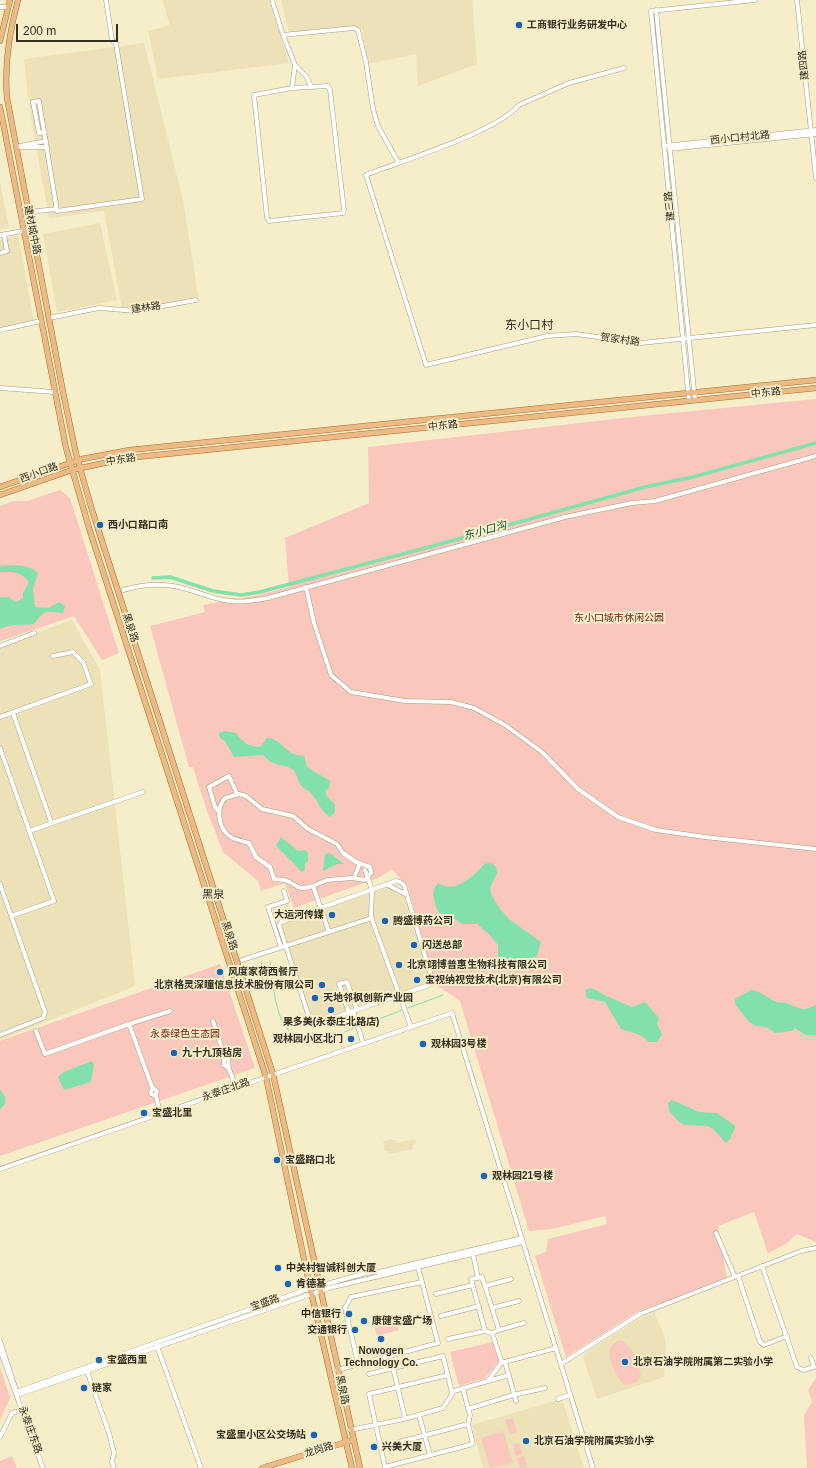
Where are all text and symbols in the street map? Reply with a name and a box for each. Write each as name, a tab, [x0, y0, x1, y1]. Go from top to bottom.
scale bar	[18, 16, 120, 42]
place label: 工商银行业务研发中心	[527, 19, 627, 31]
marker: 工商银行业务研发中心	[514, 20, 524, 30]
text: 200 m	[23, 24, 56, 38]
street label: 建四路	[796, 49, 812, 81]
street label: 西小口村北路	[710, 129, 770, 147]
street label: 建三路	[662, 190, 678, 222]
street label: 建材城中路	[21, 204, 43, 256]
street label: 建林路	[130, 300, 162, 316]
district label: 东小口村	[505, 319, 553, 333]
street label: 贺家村路	[599, 332, 641, 348]
street label: 中东路	[750, 385, 782, 401]
street label: 中东路	[427, 418, 459, 434]
street label: 中东路	[105, 452, 137, 468]
street label: 西小口路	[18, 461, 60, 485]
place label: 西小口路口南	[108, 519, 168, 531]
water label: 东小口沟	[462, 519, 508, 543]
marker: 西小口路口南	[95, 520, 105, 530]
street label: 黑泉路	[120, 612, 140, 644]
park label: 东小口城市休闲公园	[574, 612, 664, 624]
district label: 黑泉	[202, 888, 224, 902]
place label: 大运河传媒	[274, 909, 324, 921]
marker: 大运河传媒	[327, 910, 337, 920]
place label: 腾盛博药公司	[393, 915, 453, 927]
marker: 腾盛博药公司	[380, 916, 390, 926]
street label: 黑泉路	[219, 920, 239, 952]
place label: 闪送总部	[422, 939, 462, 951]
marker: 闪送总部	[409, 940, 419, 950]
place label: 北京翊博普惠生物科技有限公司	[407, 959, 547, 971]
marker: 北京翊博普惠生物科技有限公司	[394, 960, 404, 970]
place label: 风度家荷西餐厅	[228, 966, 298, 978]
marker: 风度家荷西餐厅	[215, 967, 225, 977]
place label: 宝视纳视觉技术(北京)有限公司	[425, 974, 562, 986]
marker: 宝视纳视觉技术(北京)有限公司	[412, 975, 422, 985]
place label: 北京格灵深瞳信息技术股份有限公司	[154, 979, 314, 991]
marker: 北京格灵深瞳信息技术股份有限公司	[317, 980, 327, 990]
place label: 天地邻枫创新产业园	[323, 992, 413, 1004]
marker: 天地邻枫创新产业园	[310, 993, 320, 1003]
marker: 果多美(永泰庄北路店)	[326, 1005, 336, 1015]
place label: 果多美(永泰庄北路店)	[283, 1016, 379, 1028]
park label: 永泰绿色生态园	[150, 1028, 220, 1040]
place label: 观林园小区北门	[273, 1033, 343, 1045]
marker: 观林园小区北门	[346, 1034, 356, 1044]
place label: 观林园3号楼	[431, 1038, 487, 1050]
marker: 观林园3号楼	[418, 1039, 428, 1049]
place label: 九十九顶毡房	[182, 1047, 242, 1059]
marker: 九十九顶毡房	[169, 1048, 179, 1058]
street label: 永泰庄北路	[200, 1076, 252, 1104]
place label: 宝盛北里	[152, 1107, 192, 1119]
marker: 宝盛北里	[139, 1108, 149, 1118]
place label: 宝盛路口北	[285, 1154, 335, 1166]
marker: 宝盛路口北	[272, 1155, 282, 1165]
place label: 观林园21号楼	[492, 1170, 553, 1182]
marker: 观林园21号楼	[479, 1171, 489, 1181]
place label: 中关村智诚科创大厦	[286, 1262, 376, 1274]
marker: 中关村智诚科创大厦	[273, 1263, 283, 1273]
place label: 肯德基	[296, 1278, 326, 1290]
marker: 肯德基	[283, 1279, 293, 1289]
street label: 宝盛路	[249, 1292, 281, 1314]
place label: 中信银行	[301, 1308, 341, 1320]
marker: 中信银行	[344, 1309, 354, 1319]
place label: 康健宝盛广场	[372, 1315, 432, 1327]
marker: 康健宝盛广场	[359, 1316, 369, 1326]
place label: 交通银行	[307, 1324, 347, 1336]
marker: 交通银行	[350, 1325, 360, 1335]
marker: Nowogen Technology Co.	[376, 1334, 386, 1344]
place label: Nowogen Technology Co.	[344, 1345, 418, 1368]
place label: 宝盛西里	[107, 1354, 147, 1366]
marker: 宝盛西里	[94, 1355, 104, 1365]
place label: 北京石油学院附属第二实验小学	[633, 1356, 773, 1368]
marker: 北京石油学院附属第二实验小学	[620, 1357, 630, 1367]
street label: 黑泉路	[333, 1374, 351, 1406]
place label: 链家	[92, 1382, 112, 1394]
marker: 链家	[79, 1383, 89, 1393]
street label: 永泰庄东路	[16, 1404, 44, 1456]
place label: 宝盛里小区公交场站	[216, 1429, 306, 1441]
marker: 宝盛里小区公交场站	[309, 1430, 319, 1440]
place label: 北京石油学院附属实验小学	[534, 1435, 654, 1447]
marker: 北京石油学院附属实验小学	[521, 1436, 531, 1446]
street label: 龙岗路	[303, 1440, 335, 1460]
place label: 兴美大厦	[382, 1441, 422, 1453]
marker: 兴美大厦	[369, 1442, 379, 1452]

